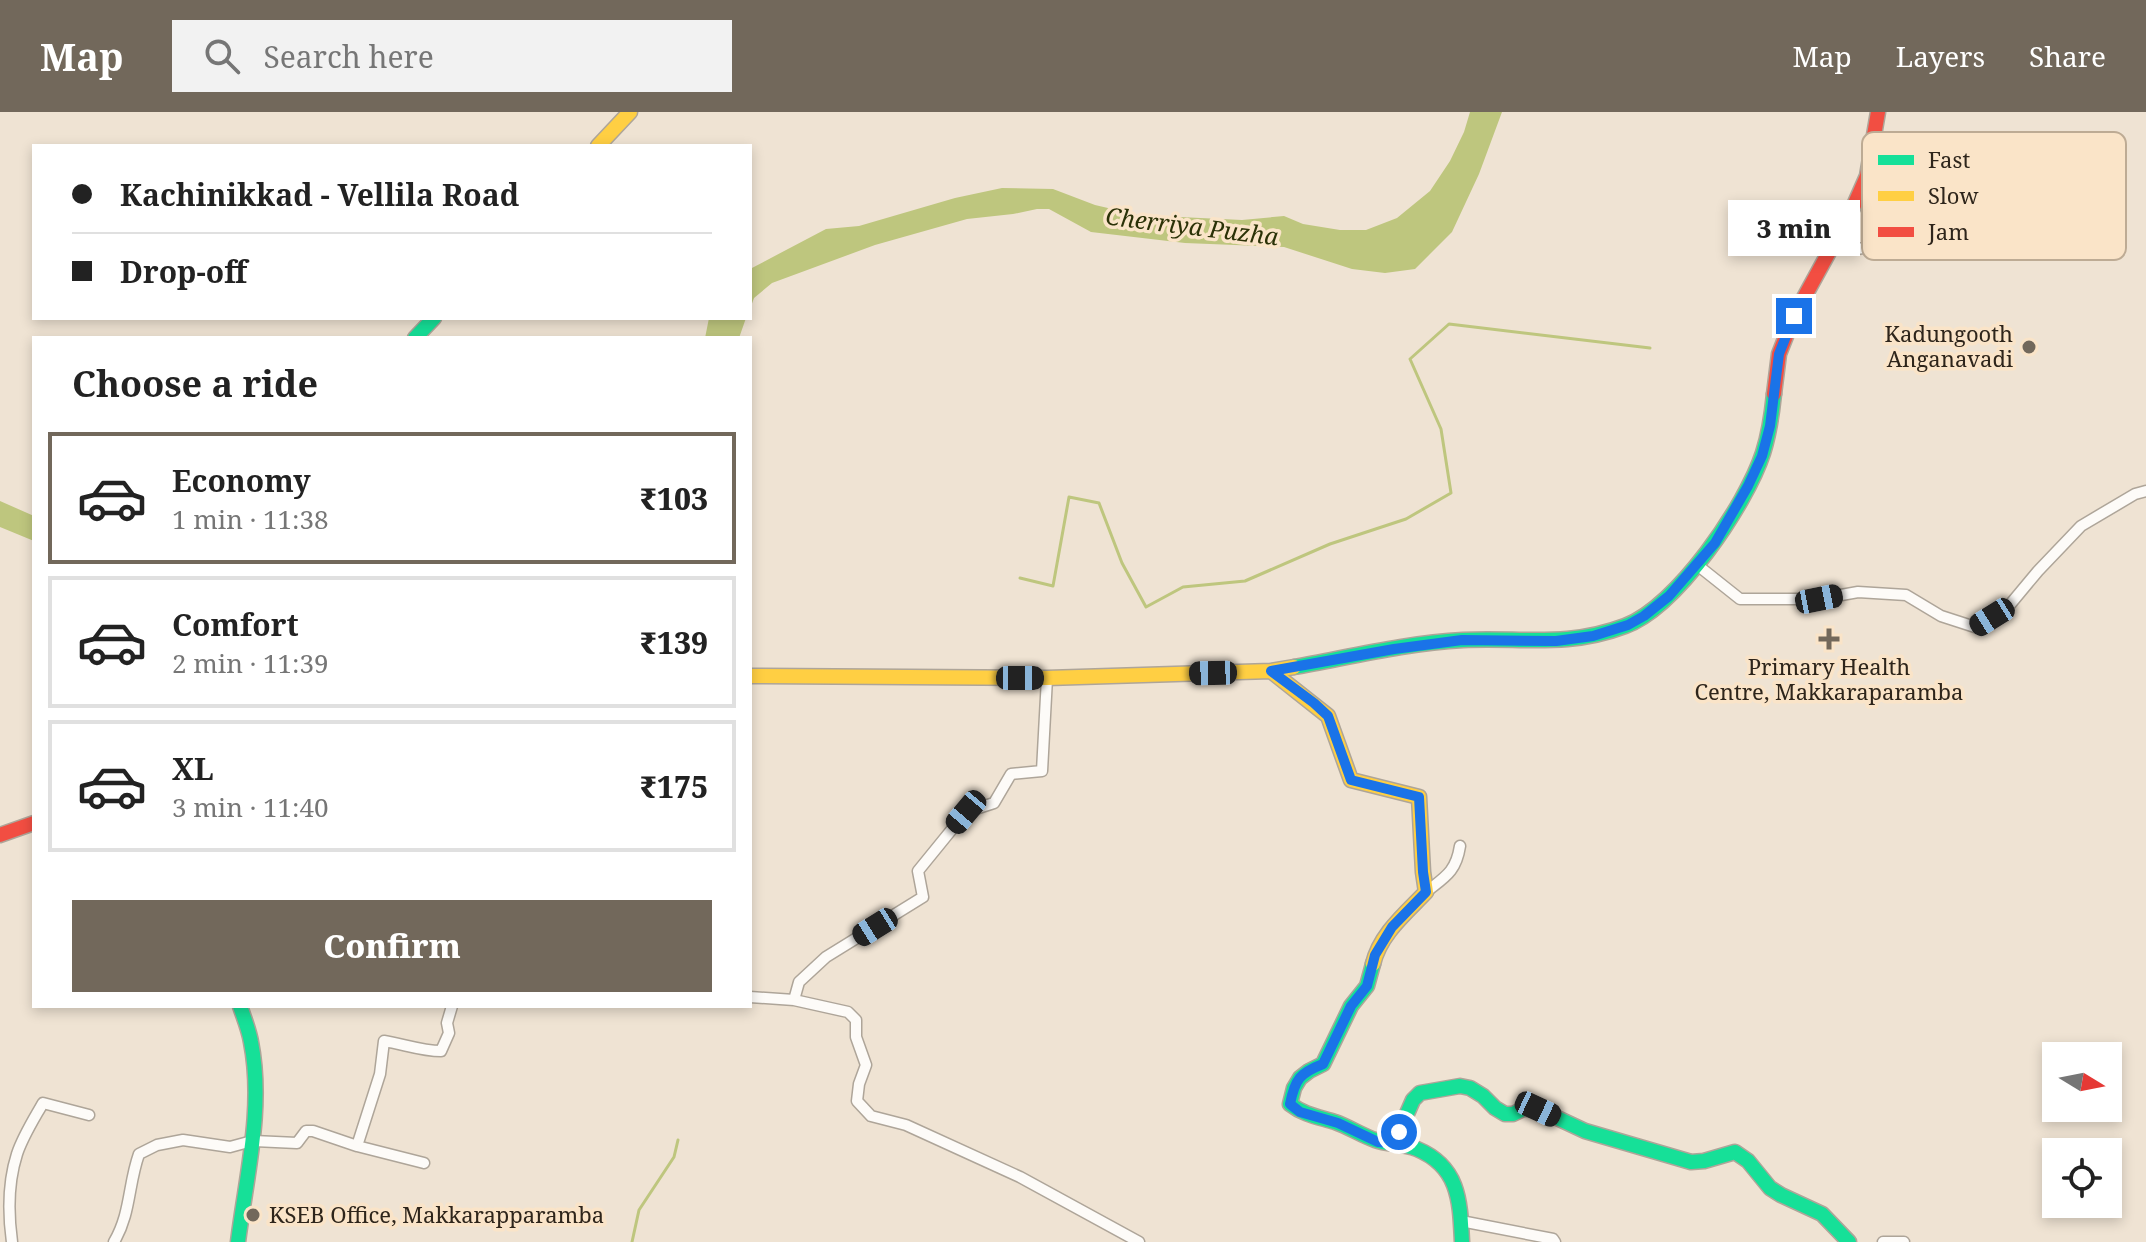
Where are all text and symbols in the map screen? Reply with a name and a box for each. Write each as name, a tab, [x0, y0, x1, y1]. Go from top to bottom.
search box	[172, 20, 732, 92]
text: Map	[40, 30, 124, 82]
icon: search	[200, 34, 244, 78]
text: Search here	[264, 36, 434, 77]
text: Map	[1793, 37, 1852, 75]
text: Layers	[1896, 37, 1985, 75]
text: Share	[2029, 37, 2106, 75]
legend	[1862, 132, 2126, 260]
text: Fast	[1928, 144, 1970, 174]
text: Kachinikkad - Vellila Road	[120, 174, 519, 215]
text: Slow	[1928, 180, 1978, 210]
water label: Cherriya Puzha	[1104, 199, 1280, 252]
callout: 3 min	[1728, 200, 1860, 256]
text: 3 min	[1757, 210, 1831, 246]
text: Jam	[1927, 216, 1969, 246]
text: Drop-off	[120, 251, 247, 292]
route end	[1776, 298, 1812, 334]
place label: Kadungooth Anganavadi	[1885, 318, 2013, 373]
marker: Kadungooth Anganavadi	[2020, 338, 2038, 356]
text: Choose a ride	[72, 359, 318, 408]
text: Economy	[172, 460, 311, 501]
icon: car	[76, 462, 148, 534]
text: ₹103	[640, 478, 708, 519]
text: 1 min · 11:38	[172, 501, 329, 537]
car	[1793, 583, 1845, 615]
car	[1965, 594, 2019, 640]
text: Comfort	[172, 604, 299, 645]
icon: car	[76, 606, 148, 678]
text: ₹139	[640, 622, 708, 663]
marker: Primary Health Centre, Makkaraparamba	[1818, 628, 1840, 650]
text: 2 min · 11:39	[172, 645, 329, 681]
place label: Primary Health Centre, Makkaraparamba	[1695, 651, 1963, 706]
car	[1189, 661, 1237, 685]
car	[996, 666, 1044, 690]
text: XL	[172, 748, 214, 789]
icon: car	[76, 750, 148, 822]
text: ₹175	[640, 766, 708, 807]
car	[941, 786, 991, 838]
text: 3 min · 11:40	[172, 789, 329, 825]
button: Confirm	[72, 900, 712, 992]
car	[848, 904, 902, 950]
north arrow	[2042, 1042, 2122, 1122]
map controls	[2042, 1042, 2122, 1218]
car	[1511, 1088, 1565, 1130]
route start	[1381, 1114, 1417, 1150]
button: locate	[2042, 1138, 2122, 1218]
place label: KSEB Office, Makkarapparamba	[269, 1199, 604, 1229]
marker: KSEB Office, Makkarapparamba	[244, 1206, 262, 1224]

